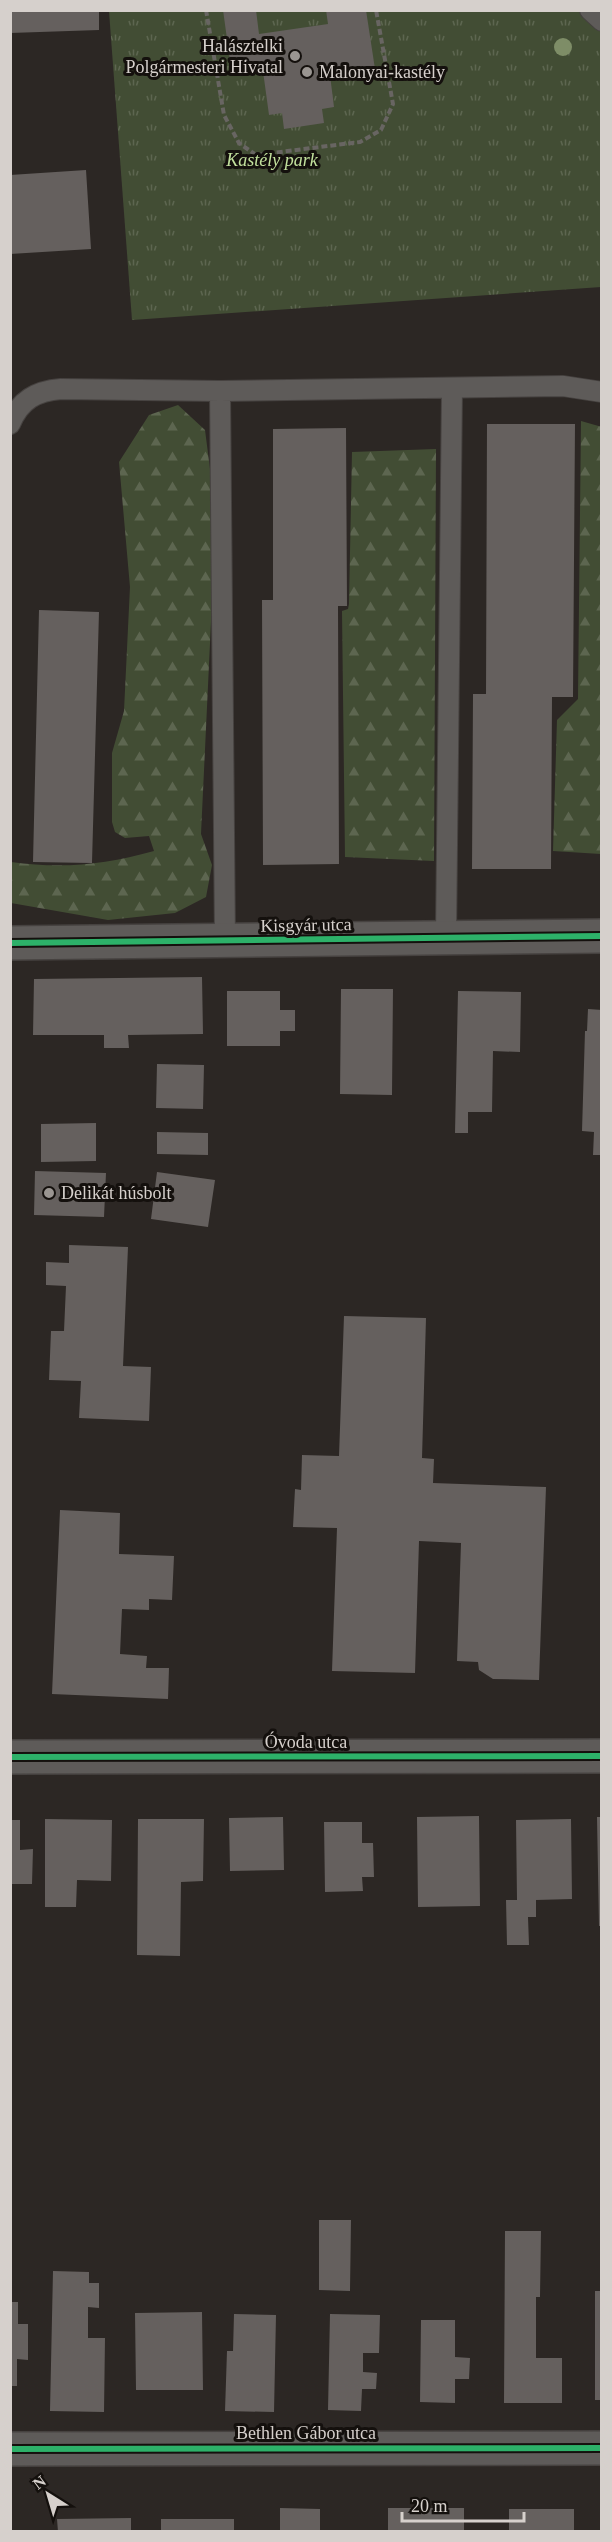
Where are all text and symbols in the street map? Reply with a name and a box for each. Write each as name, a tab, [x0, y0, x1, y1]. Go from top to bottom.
place label: Halásztelki Polgármesteri Hivatal	[126, 36, 283, 77]
marker: Halásztelki Polgármesteri Hivatal	[288, 49, 302, 63]
place label: Malonyai-kastély	[319, 62, 445, 82]
marker: Malonyai-kastély	[300, 65, 314, 79]
park label: Kastély park	[225, 150, 319, 170]
street label: Kisgyár utca	[260, 914, 352, 936]
place label: Delikát húsbolt	[61, 1183, 172, 1203]
marker: Delikát húsbolt	[42, 1186, 56, 1200]
street label: Óvoda utca	[265, 1731, 347, 1752]
street label: Bethlen Gábor utca	[236, 2423, 376, 2443]
north arrow	[18, 2464, 78, 2524]
text: N	[30, 2472, 49, 2493]
scale bar	[402, 2485, 524, 2523]
text: 20 m	[411, 2496, 448, 2516]

